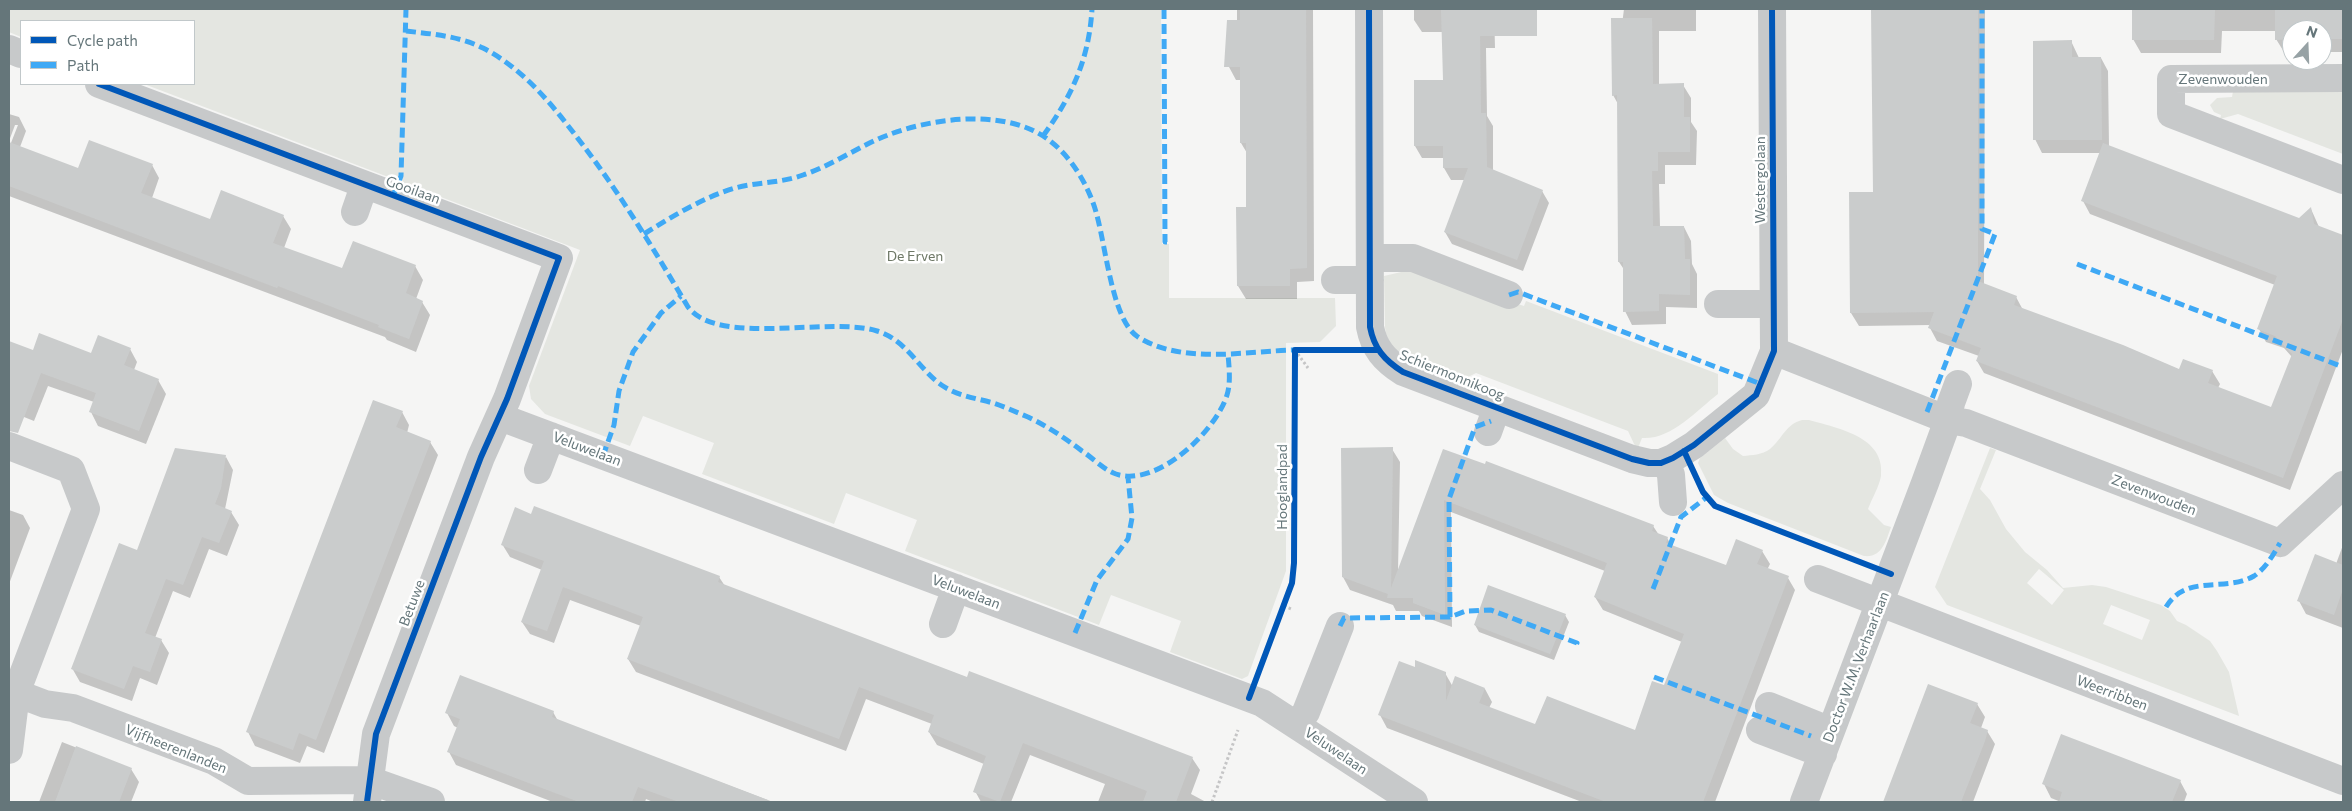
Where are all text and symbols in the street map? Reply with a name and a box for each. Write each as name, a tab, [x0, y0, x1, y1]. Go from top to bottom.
legend	[20, 20, 195, 85]
north arrow	[2282, 20, 2332, 70]
text: N	[2304, 22, 2320, 41]
text: Cycle path	[67, 31, 138, 49]
text: Path	[67, 56, 99, 74]
street label: Zevenwouden	[2178, 71, 2268, 87]
street label: Westergolaan	[1752, 136, 1768, 224]
street label: Gooilaan	[383, 172, 443, 208]
park label: De Erven	[887, 248, 943, 264]
street label: Schiermonnikoog	[1397, 346, 1507, 404]
street label: Veluwelaan	[550, 428, 624, 470]
street label: Hooglandpad	[1274, 444, 1290, 530]
street label: Zevenwouden	[2109, 471, 2199, 519]
street label: Veluwelaan	[929, 571, 1003, 613]
street label: Betuwe	[396, 577, 428, 629]
street label: Doctor W.M. Verhaarlaan	[1819, 589, 1893, 745]
street label: Weerribben	[2074, 672, 2150, 714]
street label: Vijfheerenlanden	[123, 721, 229, 777]
street label: Veluwelaan	[1301, 724, 1371, 778]

